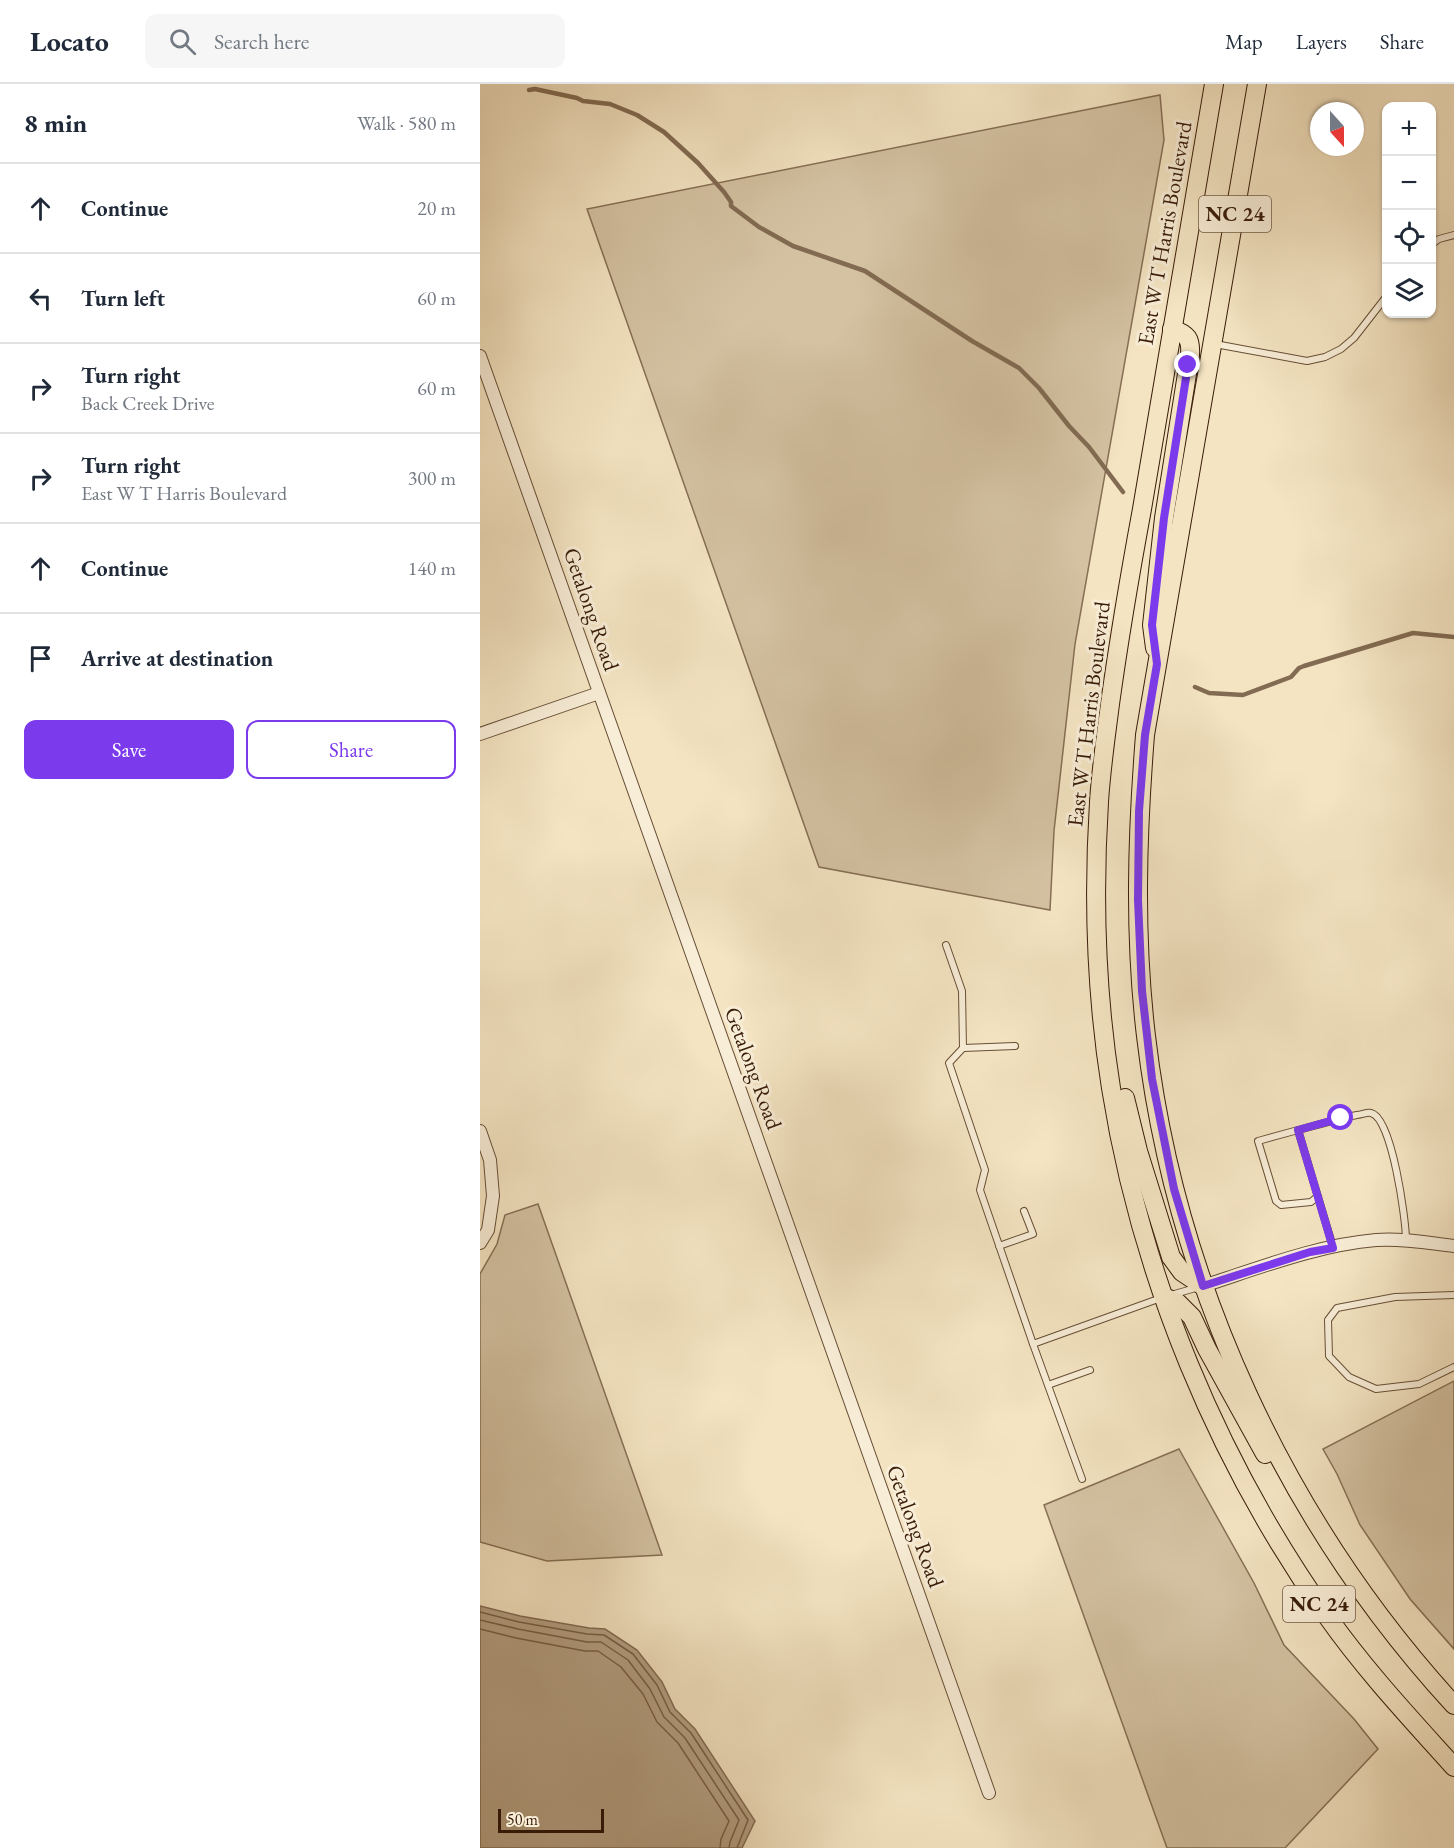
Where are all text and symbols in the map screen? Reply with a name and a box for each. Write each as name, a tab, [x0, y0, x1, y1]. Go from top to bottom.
search box	[145, 14, 565, 68]
text: Locato	[30, 23, 109, 59]
icon: search	[166, 25, 199, 58]
text: Search here	[214, 27, 309, 56]
text: Map	[1225, 28, 1263, 55]
text: Layers	[1296, 28, 1347, 55]
text: Share	[1380, 28, 1424, 55]
north arrow	[1310, 102, 1364, 156]
map controls	[1382, 102, 1436, 318]
button: +	[1382, 102, 1436, 156]
text: 8 min	[24, 106, 87, 140]
text: Walk · 580 m	[357, 110, 456, 136]
street label: East W T Harris Boulevard	[1131, 118, 1199, 347]
button: −	[1382, 156, 1436, 210]
icon: ahead	[24, 192, 57, 225]
text: Continue	[81, 194, 168, 223]
text: 20 m	[417, 195, 456, 221]
road number: NC 24	[1199, 196, 1271, 232]
button: locate	[1382, 210, 1436, 264]
button: layers	[1382, 264, 1436, 318]
icon: left	[24, 282, 57, 315]
text: Turn left	[81, 284, 165, 313]
text: 60 m	[417, 285, 456, 311]
route end	[1174, 351, 1200, 377]
text: Turn right	[81, 361, 180, 390]
icon: right	[24, 372, 57, 405]
text: 60 m	[417, 375, 456, 401]
text: Back Creek Drive	[81, 390, 215, 416]
text: Turn right	[81, 451, 180, 480]
icon: right	[24, 462, 57, 495]
text: 300 m	[408, 465, 456, 491]
text: East W T Harris Boulevard	[81, 480, 287, 506]
street label: Getalong Road	[557, 544, 626, 675]
icon: ahead	[24, 552, 57, 585]
text: Continue	[81, 554, 168, 583]
text: 140 m	[408, 555, 456, 581]
street label: East W T Harris Boulevard	[1060, 599, 1117, 828]
icon: arrive	[24, 642, 57, 675]
text: Arrive at destination	[81, 644, 273, 673]
button: Save	[24, 720, 234, 779]
button: Share	[246, 720, 456, 779]
street label: Getalong Road	[718, 1003, 789, 1134]
route start	[1327, 1104, 1353, 1130]
street label: Getalong Road	[880, 1461, 951, 1592]
road number: NC 24	[1283, 1586, 1355, 1622]
scale bar	[498, 1806, 604, 1834]
text: 50 m	[507, 1809, 538, 1830]

